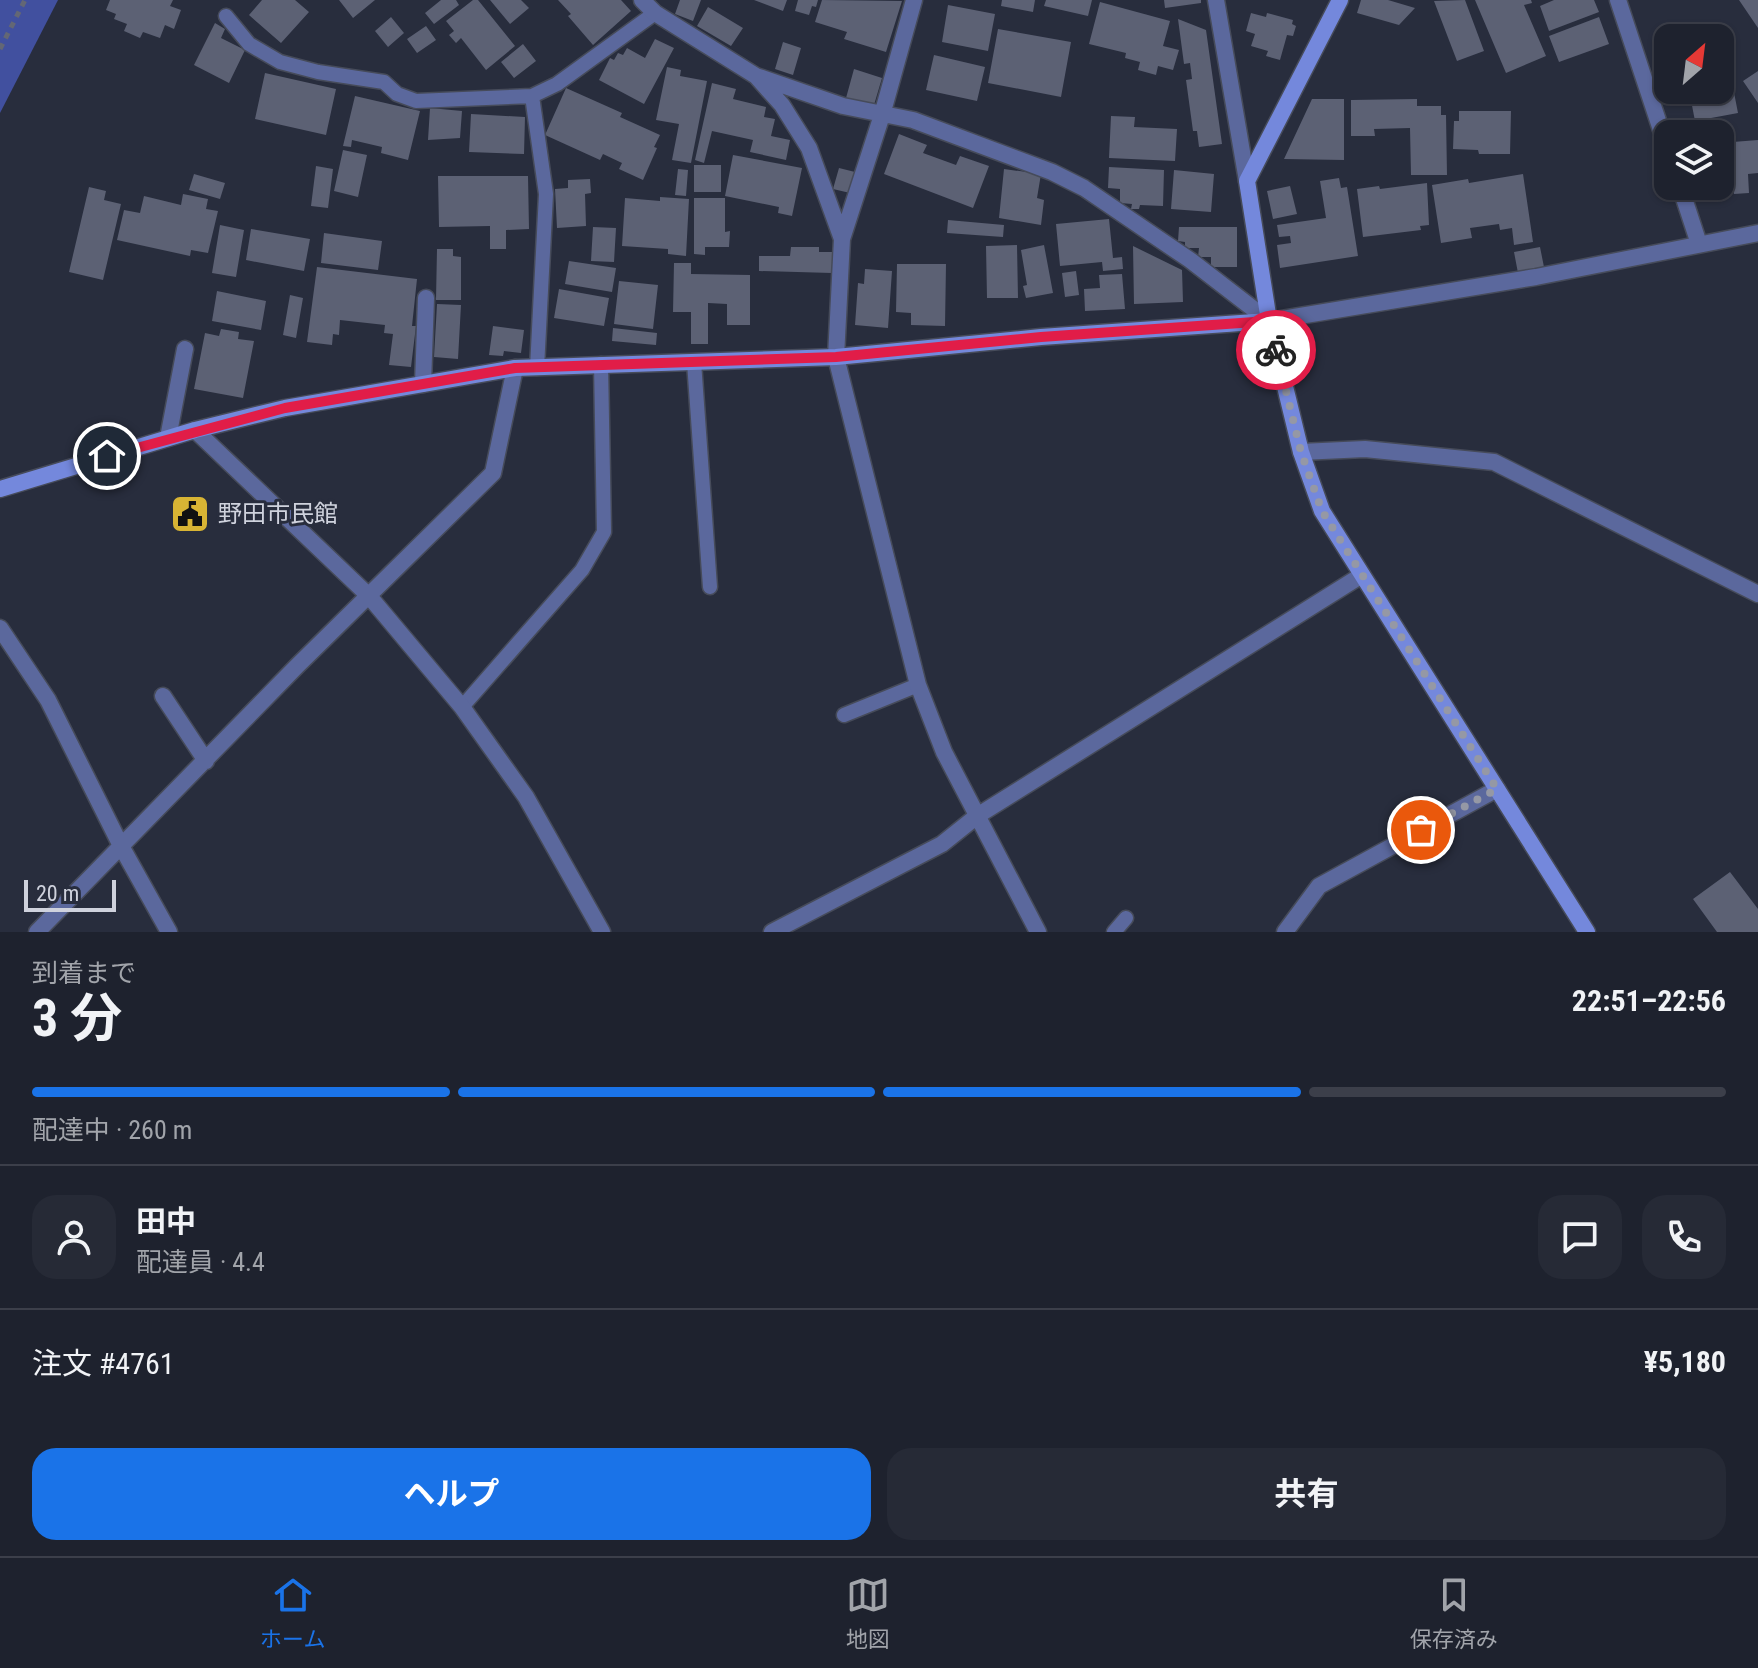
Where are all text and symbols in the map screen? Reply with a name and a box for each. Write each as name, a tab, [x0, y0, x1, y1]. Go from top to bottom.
north arrow	[1654, 24, 1734, 104]
map controls	[1654, 24, 1734, 200]
button: layers	[1654, 120, 1734, 200]
courier	[1236, 310, 1316, 390]
icon: bike	[1254, 328, 1298, 372]
pin	[73, 422, 141, 490]
icon: home	[85, 434, 129, 478]
public building icon: 野田市民館	[169, 493, 211, 535]
place label: 野田市民館	[218, 500, 338, 528]
pin	[1387, 796, 1455, 864]
icon: bag	[1399, 808, 1443, 852]
scale bar	[24, 876, 116, 912]
text: 20 m	[36, 881, 79, 906]
text: 到着まで	[32, 958, 136, 988]
text: 22:51–22:56	[1572, 983, 1726, 1018]
text: 3 分	[32, 988, 122, 1049]
text: 配達中 · 260 m	[32, 1115, 192, 1145]
button: person	[32, 1195, 116, 1279]
button: chat	[1538, 1195, 1622, 1279]
button: phone	[1642, 1195, 1726, 1279]
text: 田中	[136, 1204, 196, 1239]
text: 配達員 · 4.4	[136, 1247, 265, 1277]
text: ¥5,180	[1644, 1344, 1726, 1379]
text: 注文 #4761	[32, 1346, 175, 1381]
button: ヘルプ	[32, 1448, 871, 1540]
button: 共有	[887, 1448, 1726, 1540]
tab: ホーム	[260, 1573, 325, 1653]
tab: 地図	[846, 1573, 890, 1653]
tab: 保存済み	[1410, 1573, 1498, 1653]

